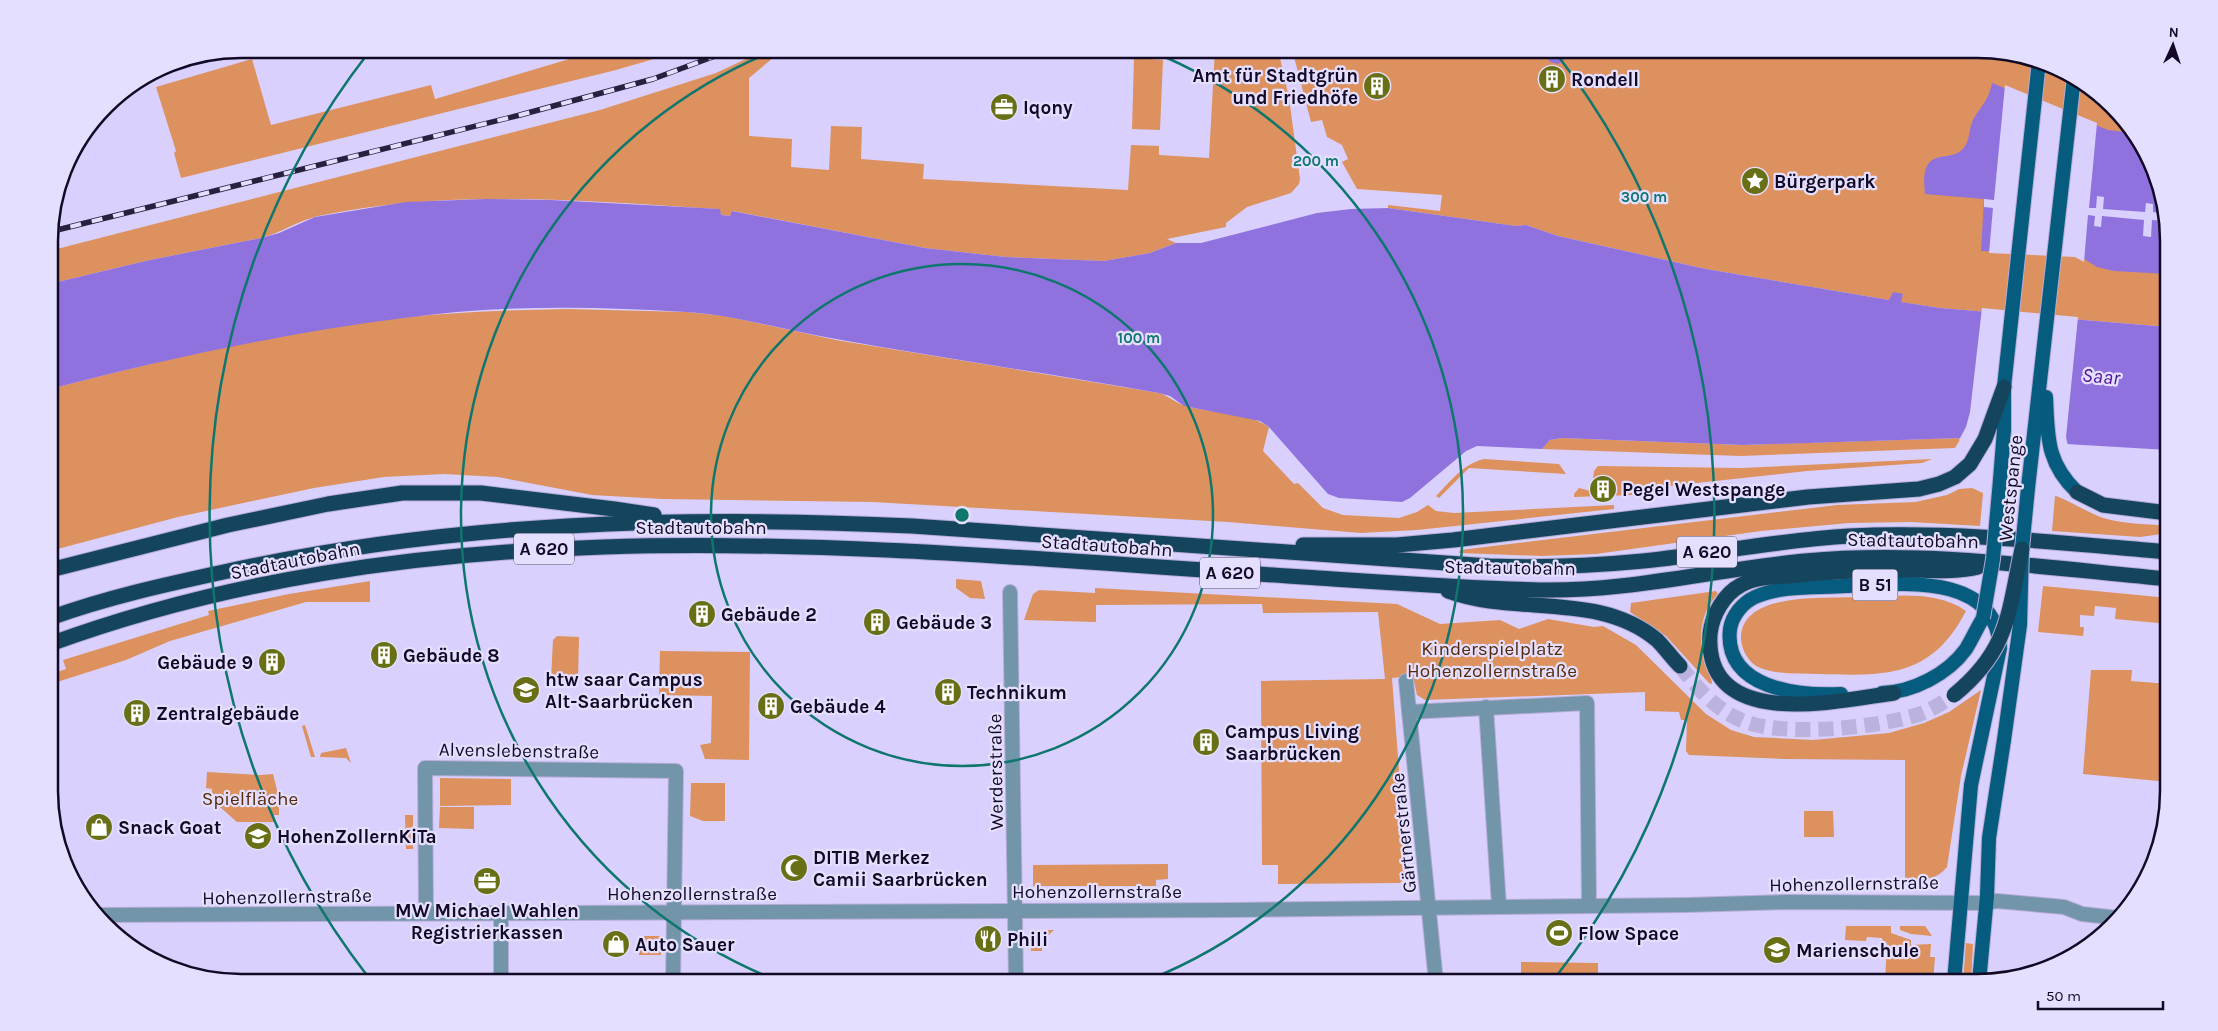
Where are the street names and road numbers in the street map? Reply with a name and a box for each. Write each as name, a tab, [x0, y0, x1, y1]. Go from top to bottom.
street label: Westspange	[1994, 434, 2028, 542]
street label: Stadtautobahn	[635, 517, 767, 539]
street label: Stadtautobahn	[1847, 529, 1979, 553]
street label: Stadtautobahn	[1041, 530, 1173, 562]
road number: A 620	[514, 534, 574, 564]
road number: A 620	[1677, 536, 1737, 568]
street label: Stadtautobahn	[228, 538, 362, 584]
street label: Stadtautobahn	[1444, 556, 1576, 580]
road number: A 620	[1200, 558, 1260, 588]
road number: B 51	[1852, 570, 1898, 600]
street label: Werderstraße	[984, 713, 1008, 831]
street label: Alvenslebenstraße	[439, 739, 599, 763]
street label: Gärtnerstraße	[1387, 772, 1421, 894]
street label: Hohenzollernstraße	[1769, 872, 1939, 896]
street label: Hohenzollernstraße	[1012, 881, 1182, 903]
street label: Hohenzollernstraße	[607, 883, 777, 905]
street label: Hohenzollernstraße	[202, 885, 372, 909]

